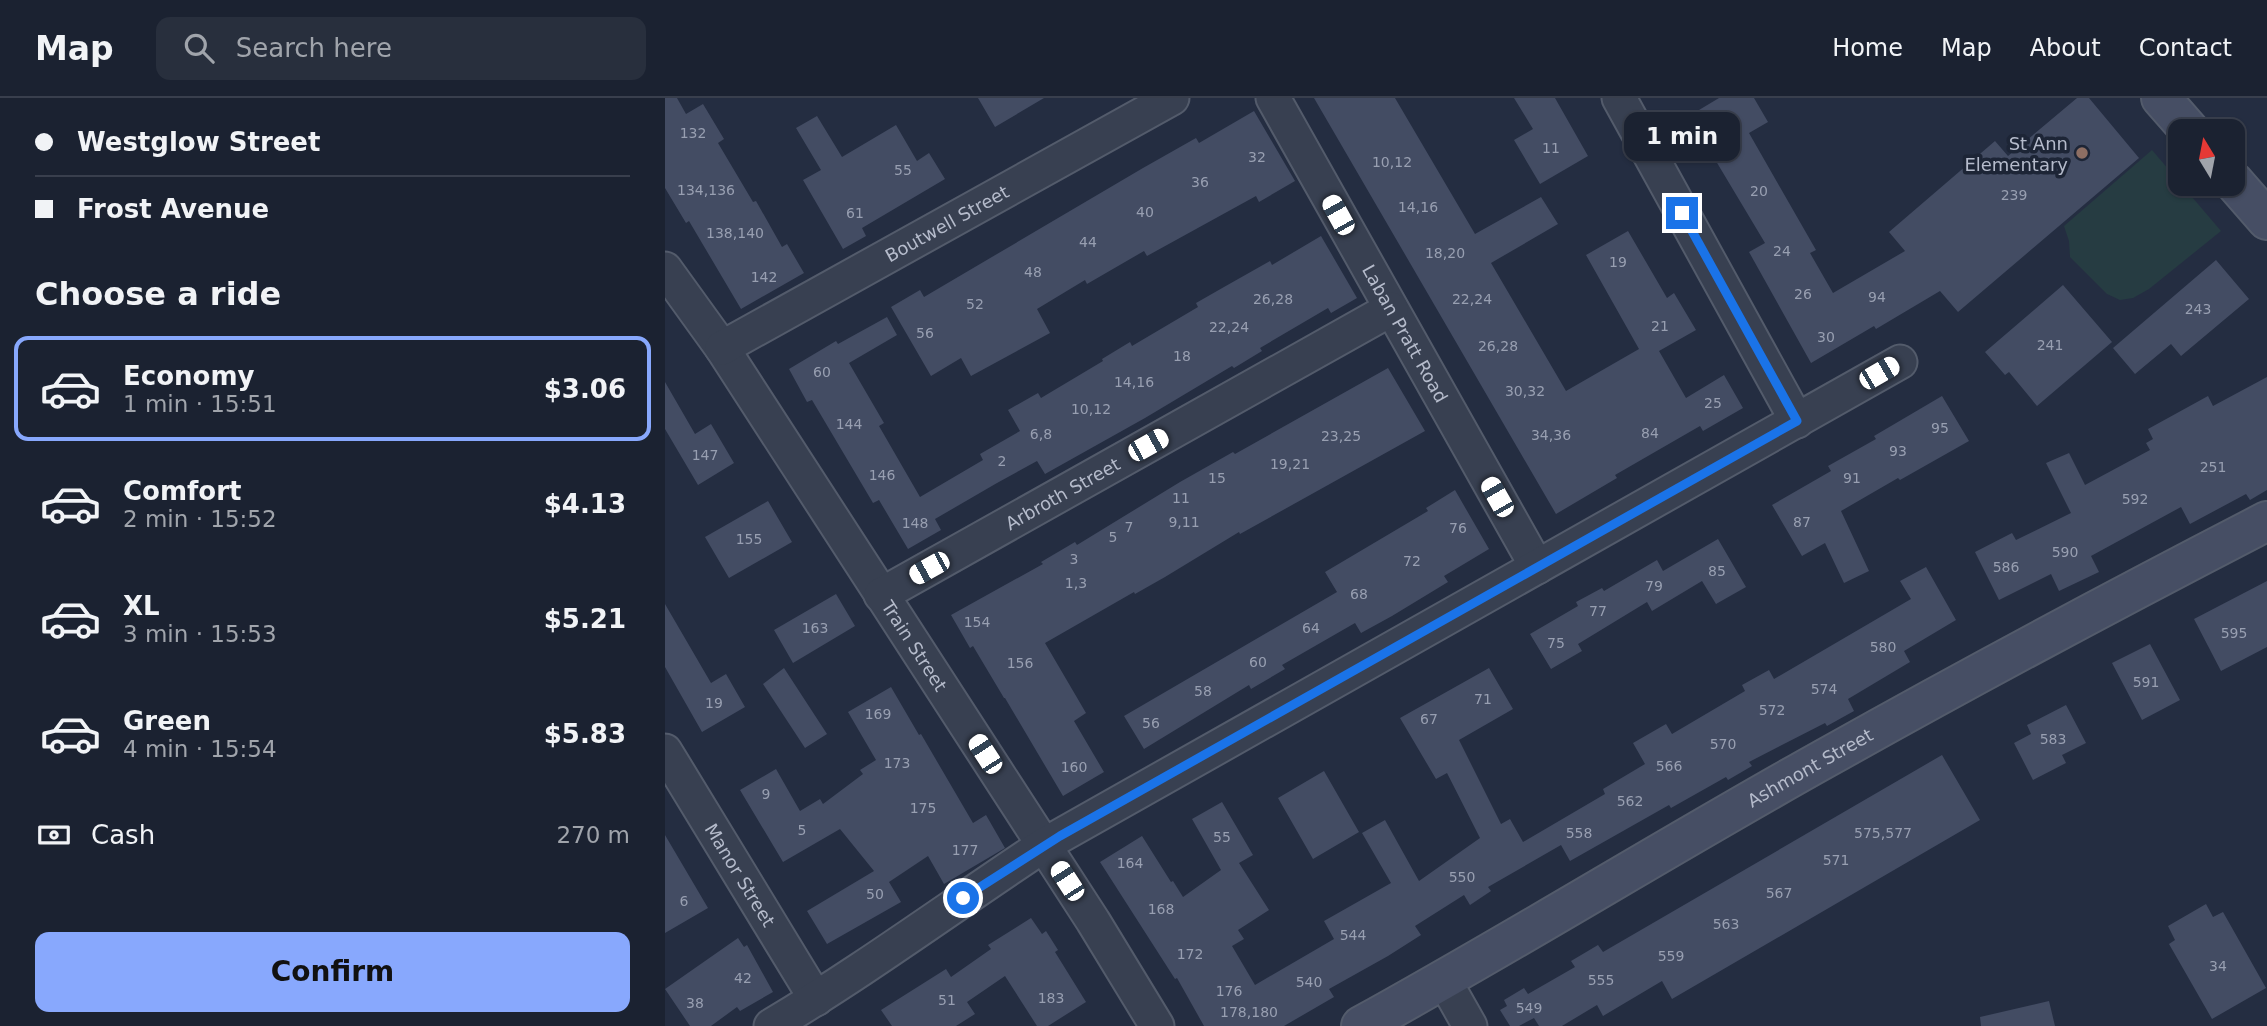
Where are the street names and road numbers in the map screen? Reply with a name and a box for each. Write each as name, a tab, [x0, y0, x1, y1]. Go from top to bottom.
street label: Boutwell Street	[881, 180, 1012, 266]
street label: Laban Pratt Road	[1358, 261, 1453, 406]
street label: Arbroth Street	[1001, 453, 1123, 534]
street label: Train Street	[877, 596, 952, 695]
street label: Ashmont Street	[1743, 724, 1876, 811]
street label: Manor Street	[701, 819, 780, 930]

